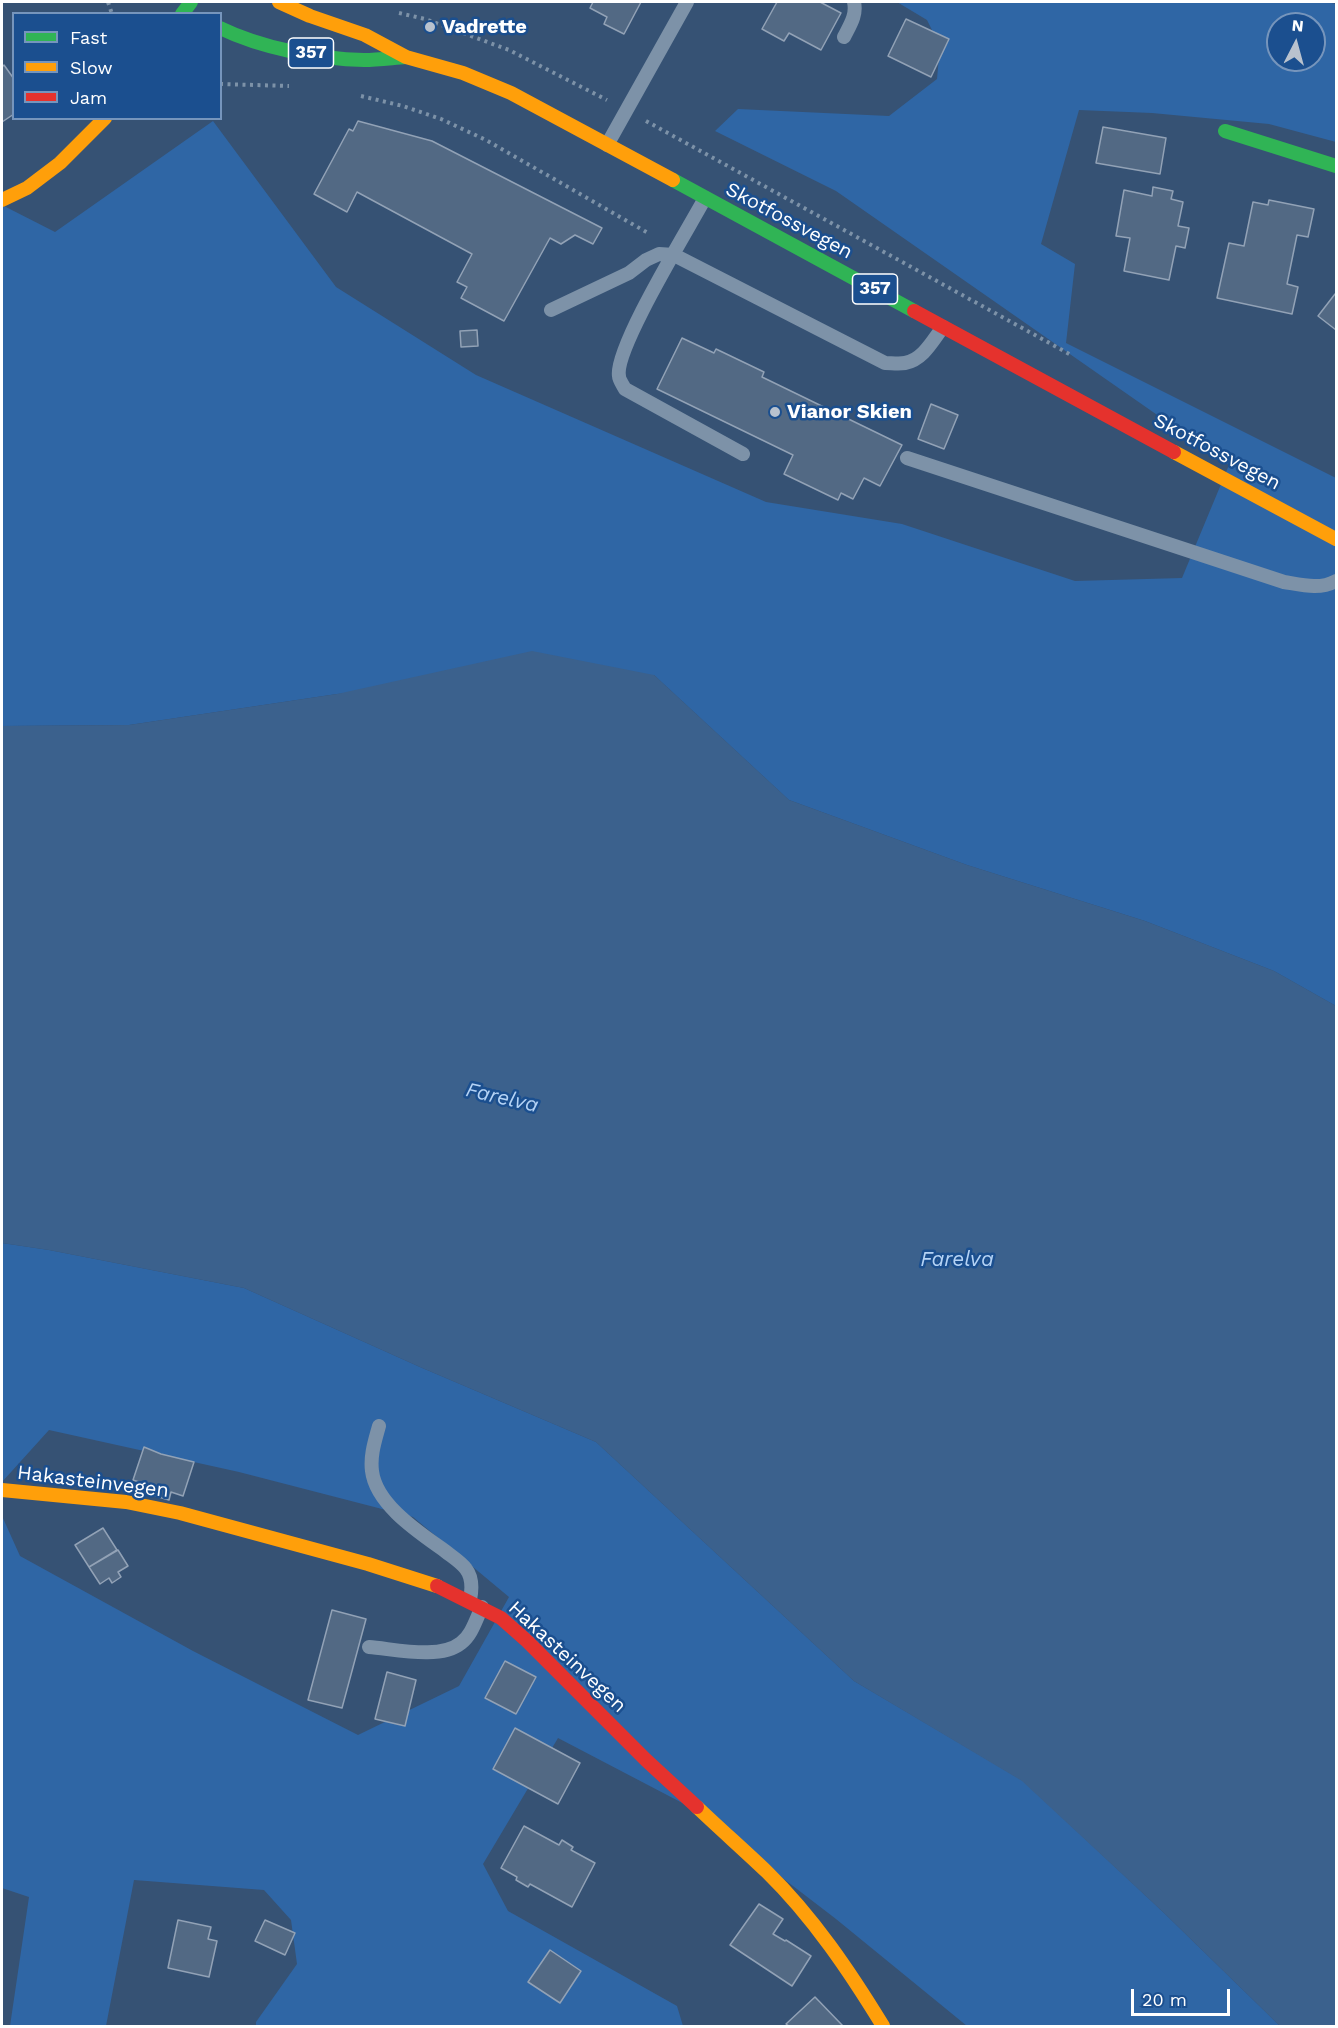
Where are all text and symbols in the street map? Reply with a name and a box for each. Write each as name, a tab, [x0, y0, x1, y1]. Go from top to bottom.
legend	[12, 12, 222, 120]
north arrow	[1266, 12, 1326, 72]
place label: Vadrette	[442, 15, 527, 39]
text: N	[1291, 16, 1305, 36]
marker: Vadrette	[423, 20, 437, 34]
text: Fast	[70, 27, 107, 48]
road number: 357	[288, 38, 334, 68]
text: Slow	[70, 57, 113, 78]
text: Jam	[70, 87, 107, 108]
street label: Skotfossvegen	[721, 177, 857, 265]
road number: 357	[852, 274, 898, 304]
place label: Vianor Skien	[787, 400, 912, 424]
marker: Vianor Skien	[768, 405, 782, 419]
street label: Skotfossvegen	[1149, 408, 1285, 496]
water label: Farelva	[463, 1077, 541, 1119]
water label: Farelva	[920, 1247, 994, 1273]
street label: Hakasteinvegen	[16, 1461, 170, 1503]
street label: Hakasteinvegen	[503, 1596, 631, 1718]
scale bar	[1134, 1977, 1233, 2015]
text: 20 m	[1142, 1989, 1187, 2010]

